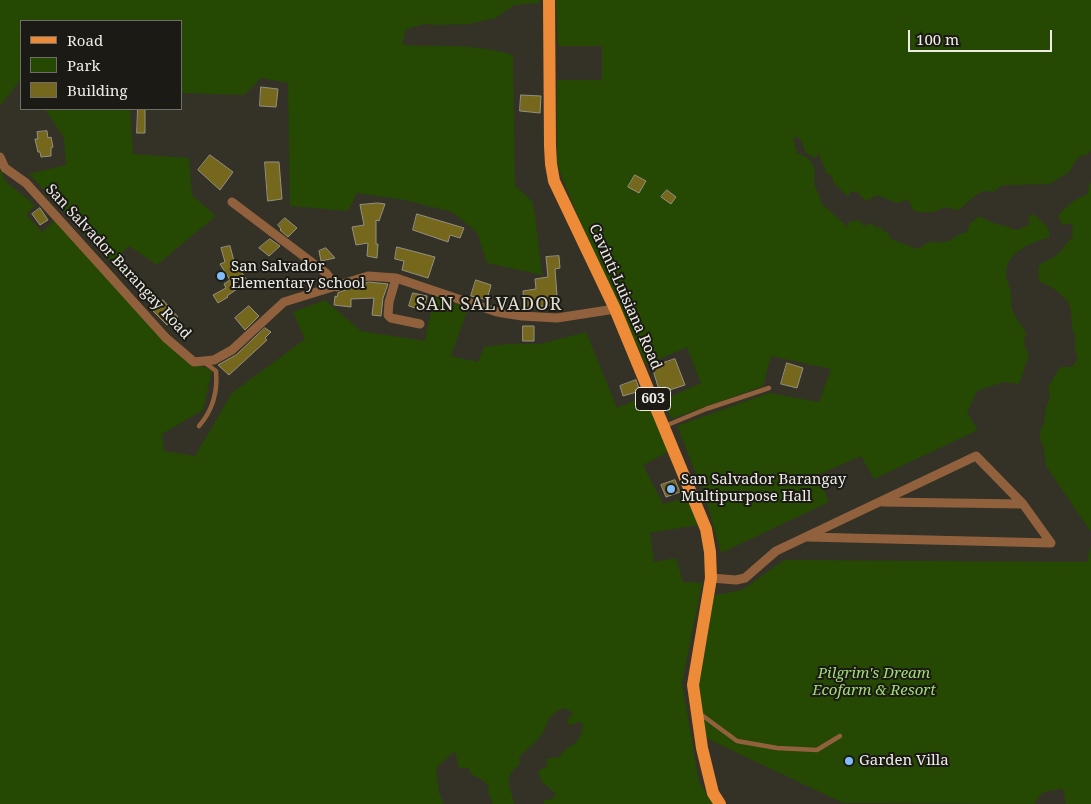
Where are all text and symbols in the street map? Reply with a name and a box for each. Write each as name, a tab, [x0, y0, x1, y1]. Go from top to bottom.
legend	[20, 20, 182, 110]
scale bar	[911, 20, 1055, 52]
text: 100 m	[916, 29, 959, 49]
text: Road	[67, 30, 103, 50]
text: Park	[67, 55, 100, 75]
text: Building	[67, 80, 128, 100]
street label: San Salvador Barangay Road	[41, 181, 195, 343]
street label: Cavinti-Luisiana Road	[585, 221, 665, 373]
place label: San Salvador Elementary School	[231, 258, 365, 293]
marker: San Salvador Elementary School	[215, 270, 227, 282]
district label: SAN SALVADOR	[414, 294, 564, 316]
road number: 603	[636, 388, 670, 410]
place label: San Salvador Barangay Multipurpose Hall	[681, 471, 846, 506]
marker: San Salvador Barangay Multipurpose Hall	[665, 483, 677, 495]
park label: Pilgrim's Dream Ecofarm & Resort	[812, 665, 936, 700]
place label: Garden Villa	[859, 752, 949, 770]
marker: Garden Villa	[843, 755, 855, 767]

